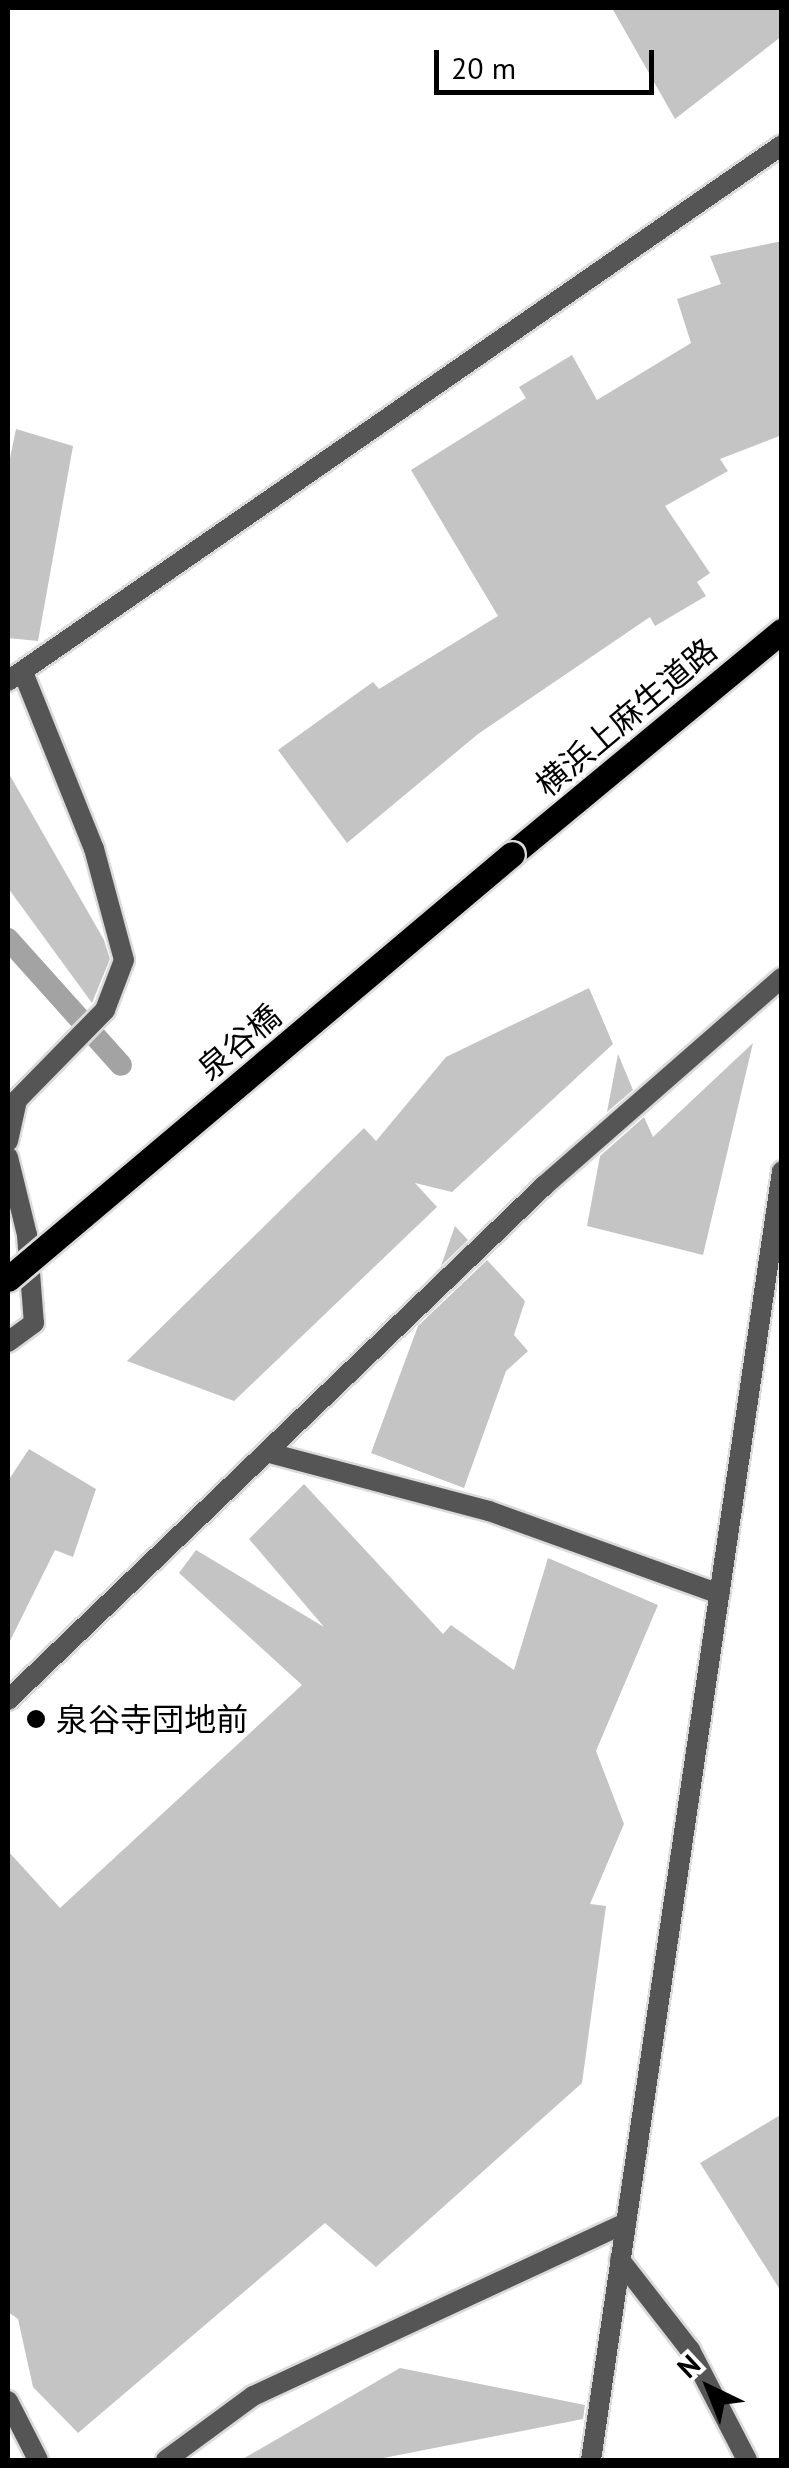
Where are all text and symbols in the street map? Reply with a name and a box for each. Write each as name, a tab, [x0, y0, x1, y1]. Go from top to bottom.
scale bar	[439, 30, 659, 92]
text: 20 m	[451, 48, 516, 87]
street label: 横浜上麻生道路	[528, 630, 724, 804]
street label: 泉谷橋	[190, 996, 288, 1088]
place label: 泉谷寺団地前	[56, 1700, 248, 1738]
marker: 泉谷寺団地前	[25, 1708, 47, 1730]
north arrow	[659, 2338, 759, 2438]
text: N	[669, 2346, 708, 2386]

